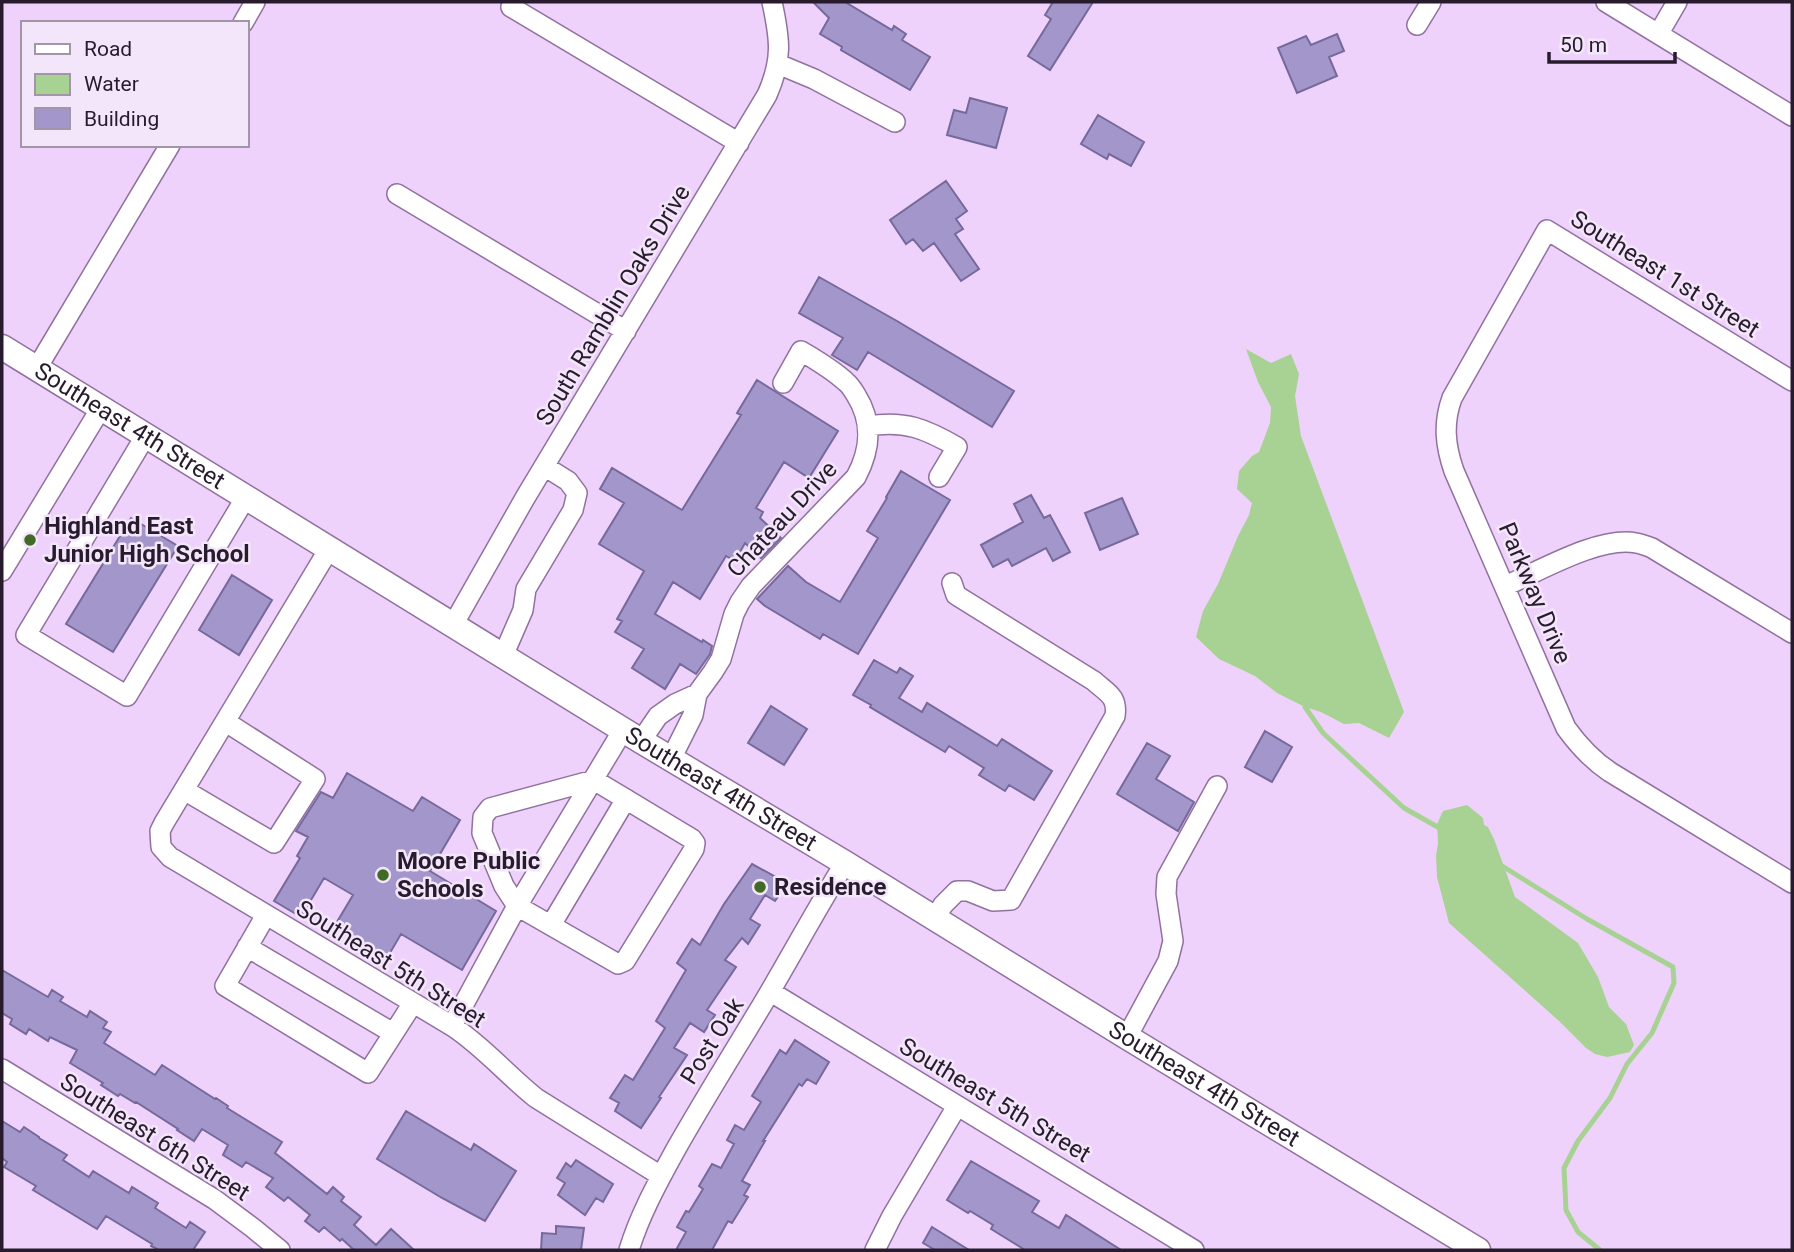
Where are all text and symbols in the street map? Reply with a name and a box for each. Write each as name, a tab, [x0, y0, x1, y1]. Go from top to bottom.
legend	[21, 21, 248, 147]
scale bar	[1549, 21, 1675, 65]
text: 50 m	[1560, 33, 1607, 57]
text: Road	[84, 37, 132, 61]
text: Water	[84, 72, 139, 96]
text: Building	[84, 107, 159, 131]
street label: South Ramblin Oaks Drive	[530, 180, 696, 430]
street label: Southeast 1st Street	[1565, 205, 1765, 343]
street label: Southeast 4th Street	[29, 357, 230, 495]
street label: Chateau Drive	[721, 455, 843, 583]
place label: Highland East Junior High School	[44, 512, 250, 568]
street label: Parkway Drive	[1493, 518, 1577, 668]
marker: Highland East Junior High School	[22, 532, 38, 548]
street label: Southeast 4th Street	[620, 721, 822, 857]
place label: Moore Public Schools	[397, 847, 540, 903]
marker: Moore Public Schools	[375, 867, 391, 883]
place label: Residence	[774, 873, 886, 901]
marker: Residence	[752, 879, 768, 895]
street label: Southeast 5th Street	[291, 894, 491, 1034]
street label: Post Oak	[675, 992, 750, 1089]
street label: Southeast 4th Street	[1104, 1015, 1305, 1152]
street label: Southeast 5th Street	[894, 1032, 1096, 1168]
street label: Southeast 6th Street	[55, 1067, 255, 1207]

